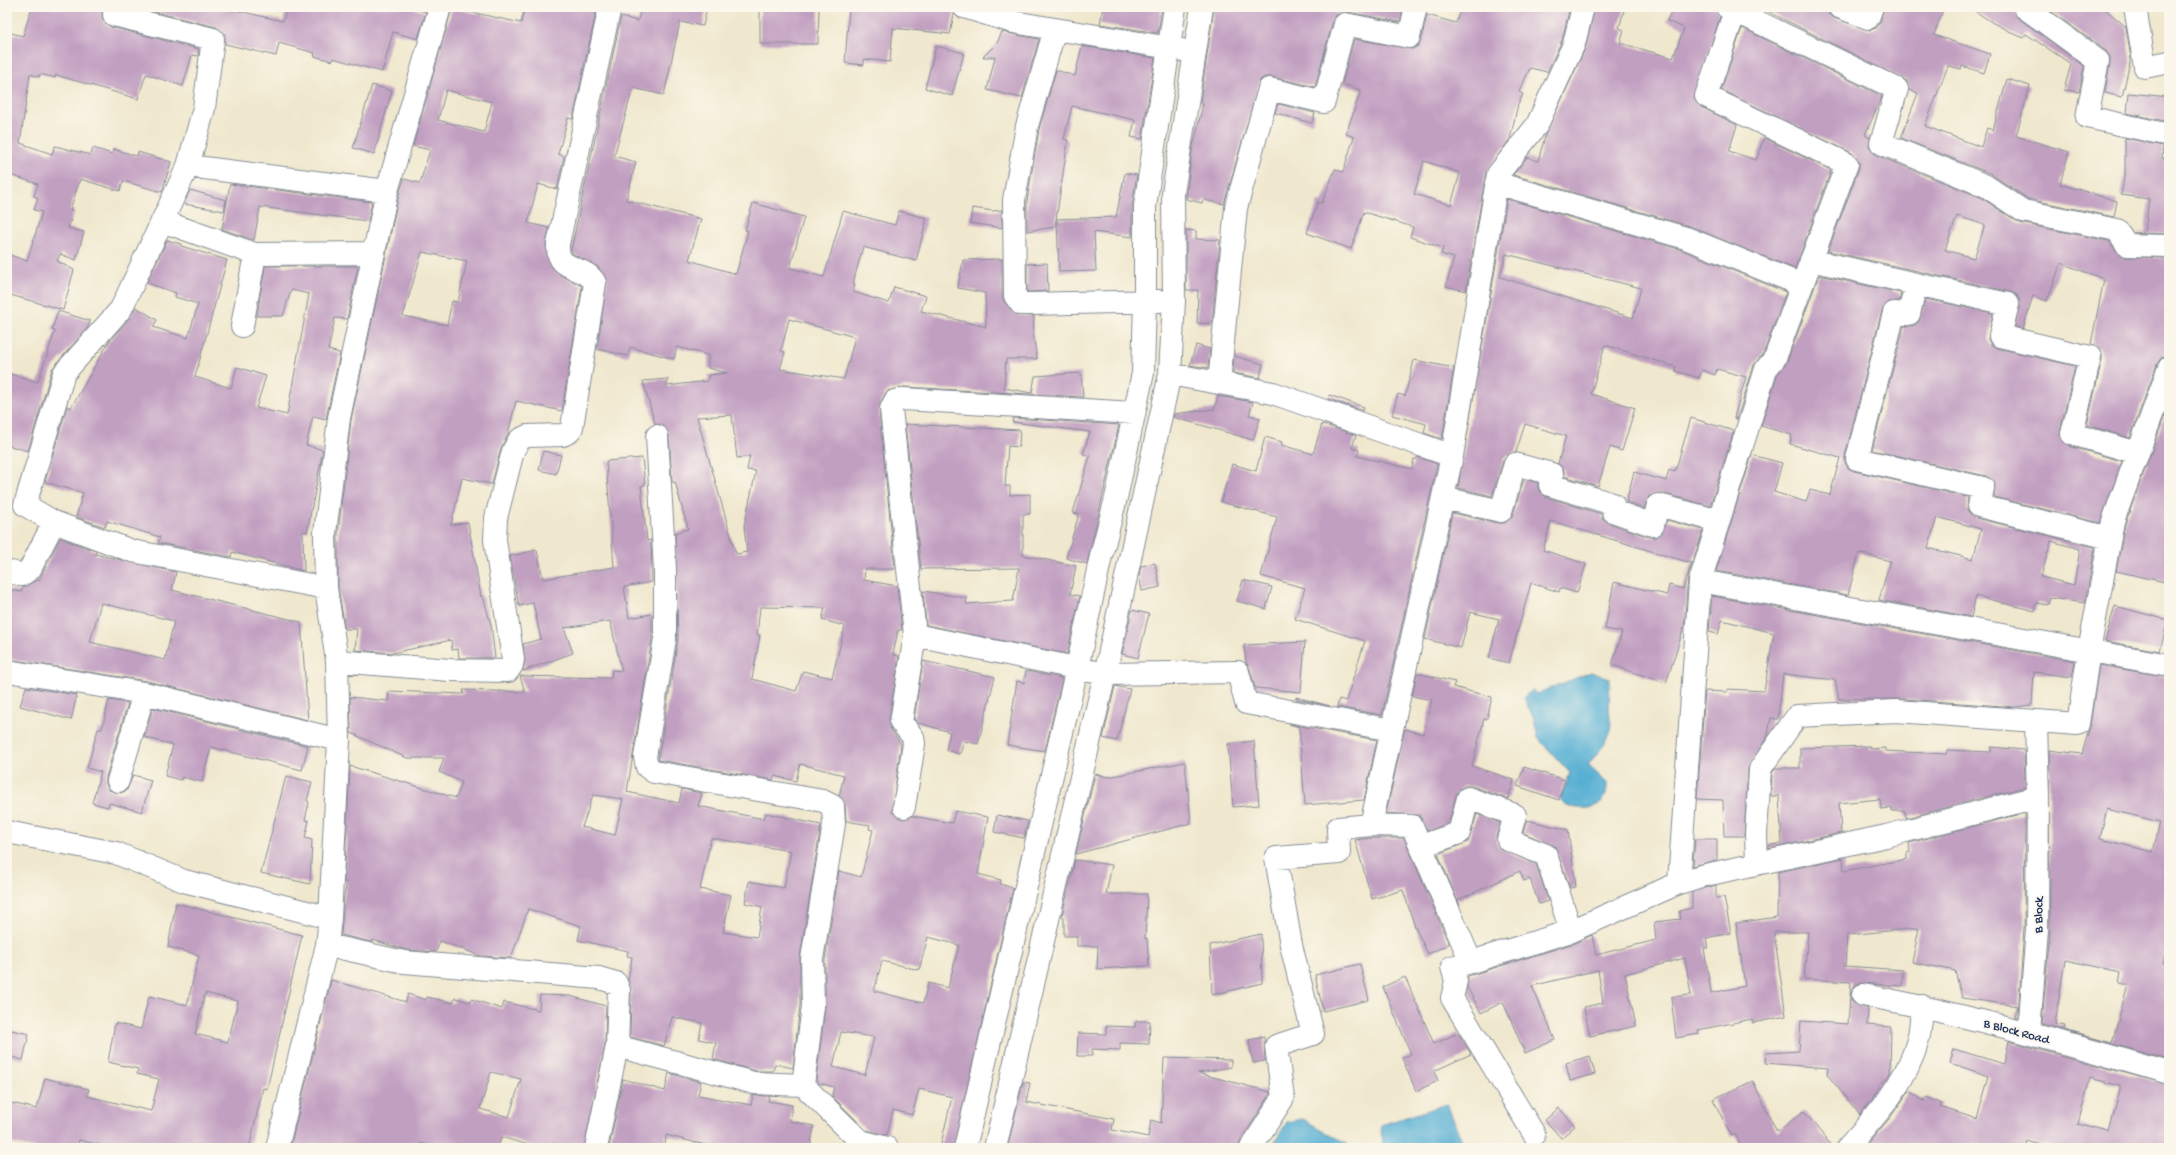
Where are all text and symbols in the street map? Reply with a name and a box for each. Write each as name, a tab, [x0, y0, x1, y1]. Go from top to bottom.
street label: B Block	[2032, 896, 2047, 934]
street label: B Block Road	[1981, 1016, 2052, 1049]

